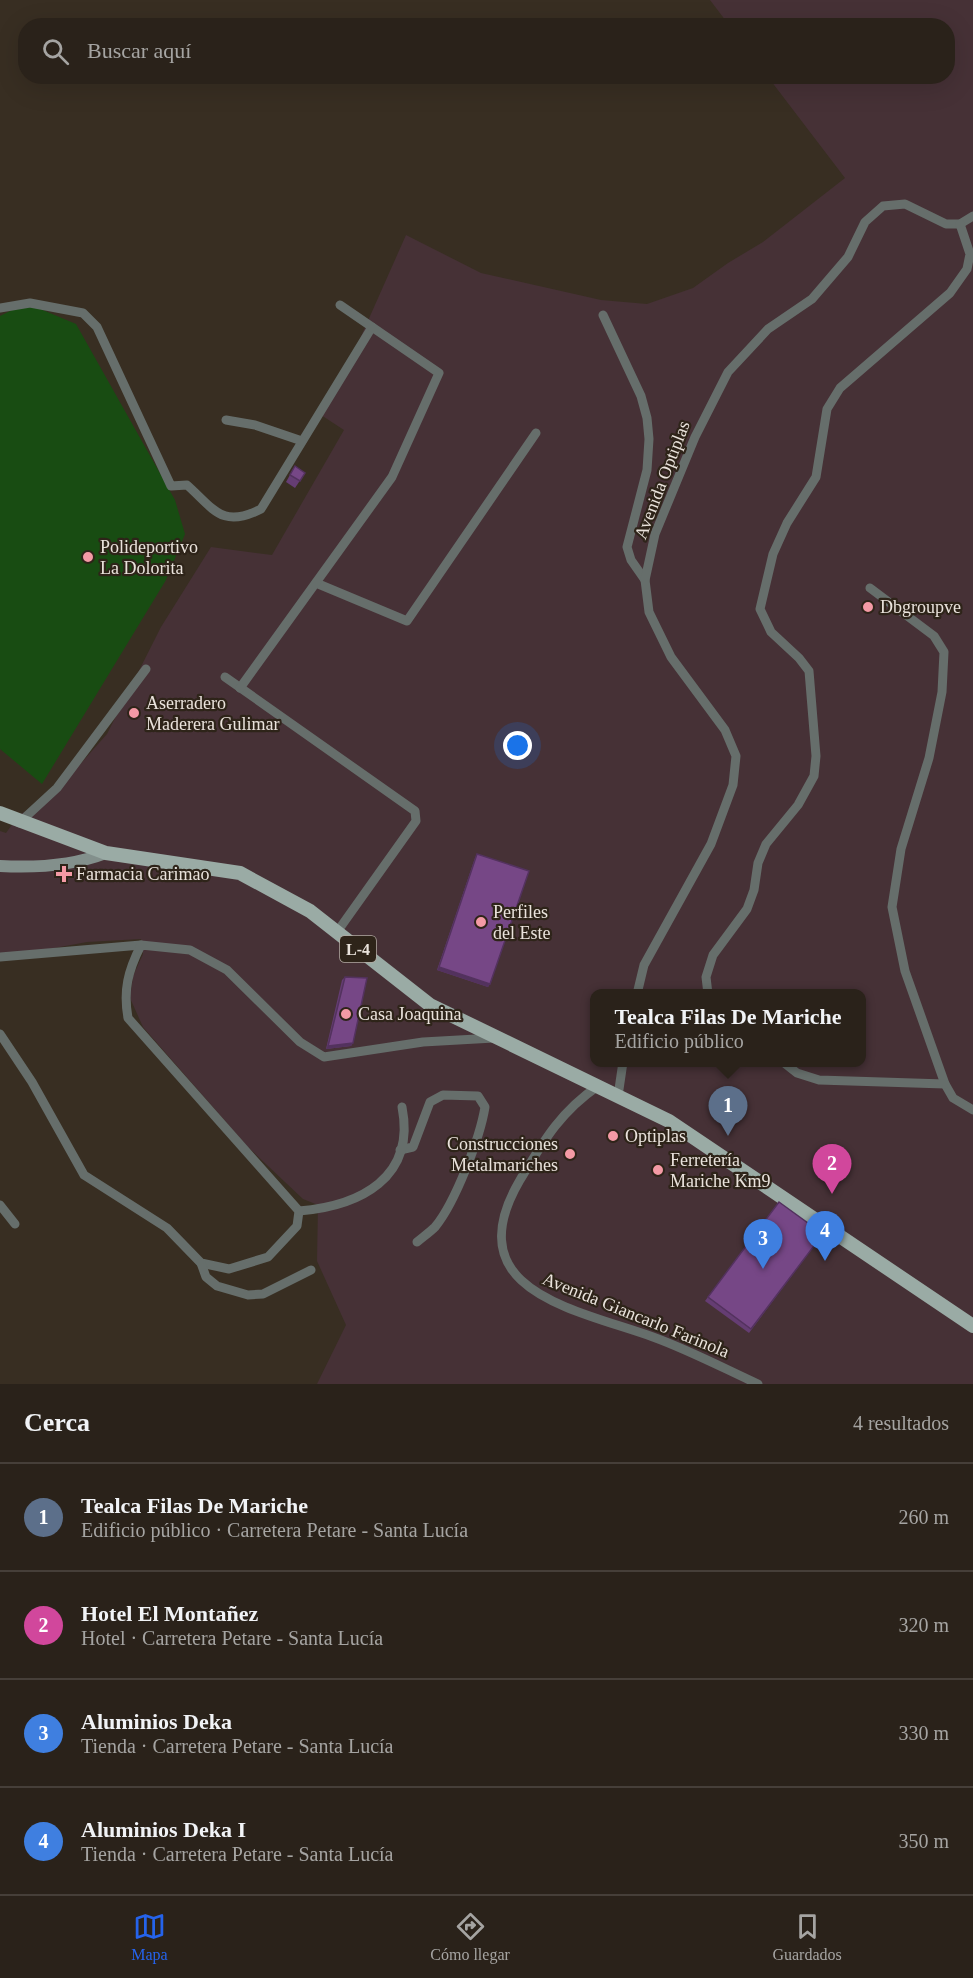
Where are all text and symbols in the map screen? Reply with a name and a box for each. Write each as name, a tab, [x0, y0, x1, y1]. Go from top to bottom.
search box	[18, 18, 955, 84]
icon: search	[39, 35, 72, 68]
text: Buscar aquí	[87, 38, 191, 63]
street label: Avenida Optiplas	[630, 418, 694, 542]
place label: Polideportivo La Dolorita	[100, 537, 198, 578]
marker: Polideportivo La Dolorita	[81, 550, 95, 564]
place label: Dbgroupve	[880, 597, 961, 617]
marker: Dbgroupve	[861, 600, 875, 614]
place label: Aserradero Maderera Gulimar	[146, 693, 279, 734]
marker: Aserradero Maderera Gulimar	[127, 706, 141, 720]
your location	[503, 731, 532, 760]
place label: Farmacia Carimao	[76, 864, 209, 884]
marker: Farmacia Carimao	[57, 867, 71, 881]
place label: Perfiles del Este	[493, 902, 550, 943]
marker: Perfiles del Este	[474, 915, 488, 929]
road number: L-4	[340, 936, 376, 962]
popup	[590, 989, 866, 1067]
place label: Casa Joaquina	[358, 1004, 461, 1024]
text: Tealca Filas De Mariche	[614, 1004, 842, 1029]
marker: Casa Joaquina	[339, 1007, 353, 1021]
text: Edificio público	[614, 1030, 744, 1052]
pin: 1	[708, 1086, 748, 1136]
place label: Optiplas	[625, 1126, 686, 1146]
marker: Optiplas	[606, 1129, 620, 1143]
place label: Construcciones Metalmariches	[447, 1134, 558, 1175]
pin: 2	[812, 1144, 852, 1194]
marker: Construcciones Metalmariches	[563, 1147, 577, 1161]
place label: Ferretería Mariche Km9	[670, 1150, 770, 1191]
marker: Ferretería Mariche Km9	[651, 1163, 665, 1177]
pin: 4	[806, 1212, 844, 1261]
pin: 3	[744, 1220, 783, 1269]
street label: Avenida Giancarlo Farinola	[540, 1268, 732, 1362]
text: Cerca	[24, 1408, 90, 1437]
text: 4 resultados	[853, 1412, 949, 1434]
text: Tealca Filas De Mariche	[81, 1493, 308, 1518]
text: 1	[39, 1506, 49, 1528]
text: 260 m	[898, 1506, 949, 1528]
text: Edificio público · Carretera Petare - Santa Lucía	[81, 1519, 468, 1541]
text: Hotel El Montañez	[81, 1601, 258, 1626]
text: 2	[39, 1614, 49, 1636]
text: 320 m	[898, 1614, 949, 1636]
text: Hotel · Carretera Petare - Santa Lucía	[81, 1627, 383, 1649]
text: Aluminios Deka	[81, 1709, 232, 1734]
text: 3	[39, 1722, 49, 1744]
text: 330 m	[898, 1722, 949, 1744]
text: Tienda · Carretera Petare - Santa Lucía	[81, 1735, 393, 1757]
text: Aluminios Deka I	[81, 1817, 246, 1842]
text: 4	[39, 1830, 49, 1852]
text: 350 m	[898, 1830, 949, 1852]
text: Tienda · Carretera Petare - Santa Lucía	[81, 1843, 393, 1865]
tab: Mapa	[131, 1910, 168, 1964]
tab: Cómo llegar	[430, 1910, 510, 1964]
tab: Guardados	[772, 1910, 842, 1964]

